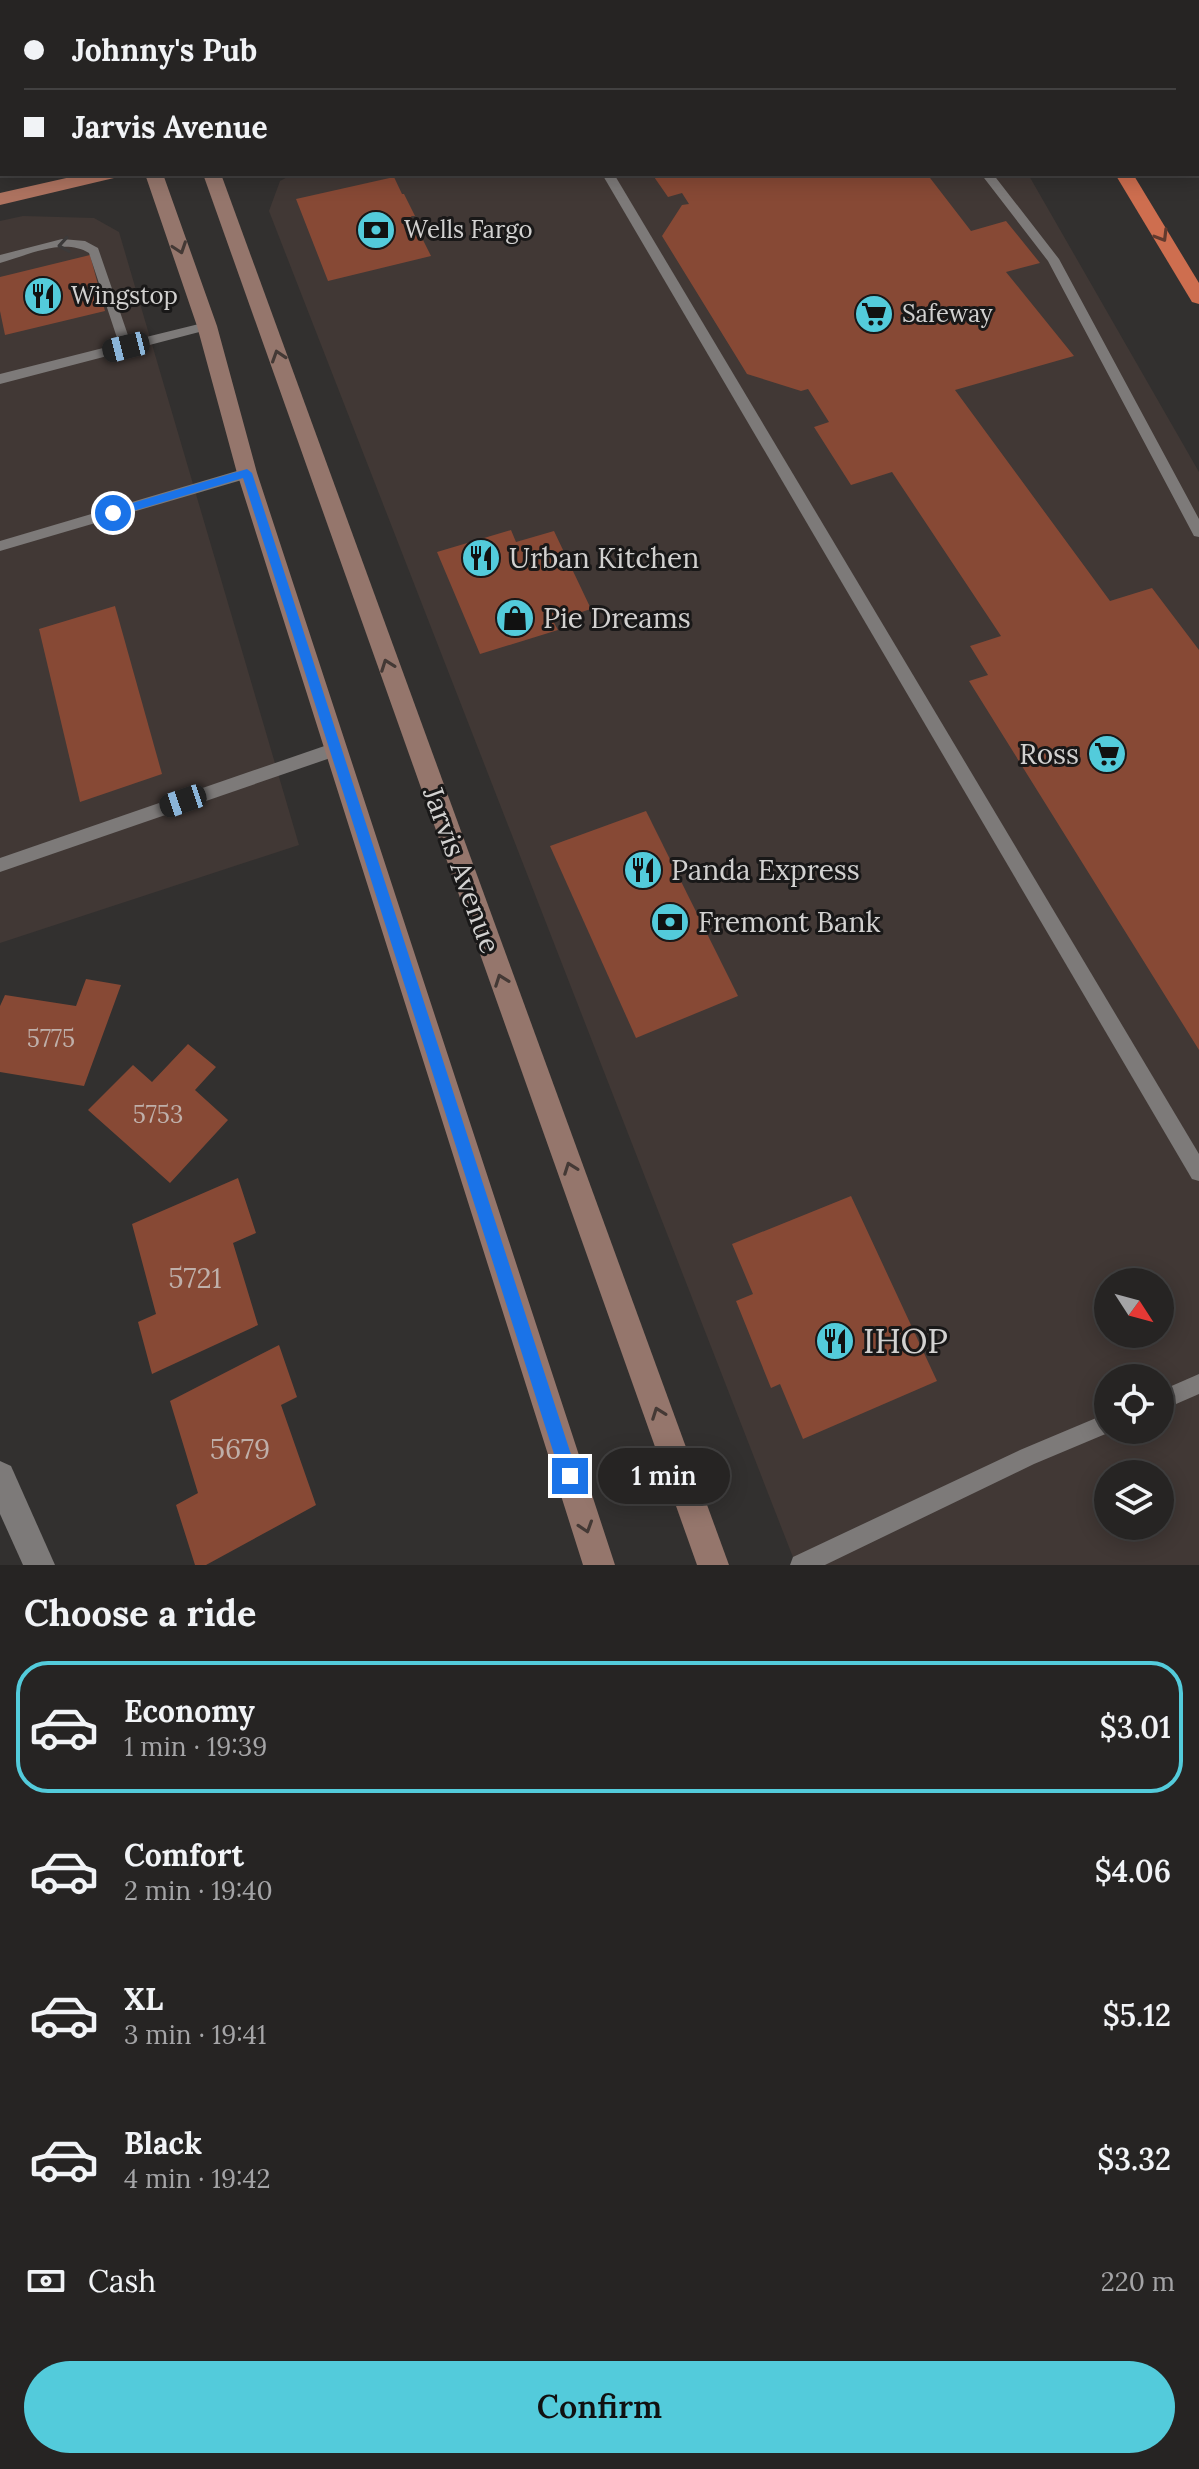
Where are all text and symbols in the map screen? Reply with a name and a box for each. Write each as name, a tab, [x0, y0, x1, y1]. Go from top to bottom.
text: Johnny's Pub	[72, 31, 257, 69]
text: Jarvis Avenue	[72, 108, 268, 146]
bank icon: Wells Fargo	[355, 209, 397, 251]
place label: Wells Fargo	[404, 214, 532, 245]
one-way arrow	[1152, 227, 1167, 242]
one-way arrow	[57, 236, 71, 253]
one-way arrow	[170, 240, 186, 254]
restaurant icon: Wingstop	[22, 275, 64, 317]
place label: Wingstop	[71, 280, 178, 311]
supermarket icon: Safeway	[853, 293, 895, 335]
place label: Safeway	[902, 298, 993, 329]
car	[100, 330, 152, 364]
one-way arrow	[271, 349, 287, 363]
route start	[95, 495, 131, 531]
restaurant icon: Urban Kitchen	[460, 537, 502, 579]
place label: Urban Kitchen	[509, 540, 699, 576]
shop icon: Pie Dreams	[494, 597, 536, 639]
place label: Pie Dreams	[543, 600, 691, 636]
one-way arrow	[381, 659, 397, 673]
supermarket icon: Ross	[1086, 733, 1128, 775]
place label: Ross	[1019, 736, 1079, 772]
street label: Jarvis Avenue	[415, 781, 509, 958]
car	[156, 782, 210, 820]
restaurant icon: Panda Express	[622, 849, 664, 891]
place label: Panda Express	[671, 852, 860, 888]
bank icon: Fremont Bank	[649, 901, 691, 943]
place label: Fremont Bank	[698, 904, 880, 940]
one-way arrow	[495, 973, 511, 987]
house number: 5775	[27, 1023, 75, 1054]
house number: 5753	[133, 1099, 183, 1130]
one-way arrow	[563, 1162, 579, 1176]
house number: 5721	[168, 1260, 222, 1296]
north arrow	[1094, 1268, 1174, 1348]
map controls	[1094, 1268, 1174, 1540]
place label: IHOP	[863, 1319, 948, 1362]
restaurant icon: IHOP	[814, 1320, 856, 1362]
button: locate	[1094, 1364, 1174, 1444]
one-way arrow	[652, 1407, 668, 1421]
house number: 5679	[210, 1431, 270, 1467]
callout: 1 min	[598, 1448, 730, 1504]
route end	[552, 1458, 588, 1494]
text: 1 min	[631, 1459, 697, 1492]
button: layers	[1094, 1460, 1174, 1540]
one-way arrow	[577, 1519, 593, 1533]
text: Choose a ride	[24, 1590, 256, 1636]
icon: car	[28, 1691, 100, 1763]
text: Economy	[124, 1692, 255, 1730]
text: $3.01	[1100, 1708, 1171, 1746]
text: 1 min · 19:39	[124, 1730, 267, 1763]
icon: car	[28, 1835, 100, 1907]
text: Comfort	[124, 1836, 244, 1874]
text: $4.06	[1095, 1852, 1171, 1890]
text: 2 min · 19:40	[124, 1874, 273, 1907]
icon: car	[28, 1979, 100, 2051]
text: XL	[124, 1980, 163, 2018]
text: $5.12	[1103, 1996, 1171, 2034]
text: 3 min · 19:41	[124, 2018, 266, 2051]
icon: car	[28, 2123, 100, 2195]
text: Black	[124, 2124, 202, 2162]
text: $3.32	[1097, 2140, 1171, 2178]
text: 4 min · 19:42	[124, 2162, 270, 2195]
icon: cash	[24, 2259, 68, 2303]
text: Cash	[88, 2262, 156, 2300]
text: 220 m	[1101, 2265, 1175, 2298]
button: Confirm	[24, 2361, 1175, 2453]

